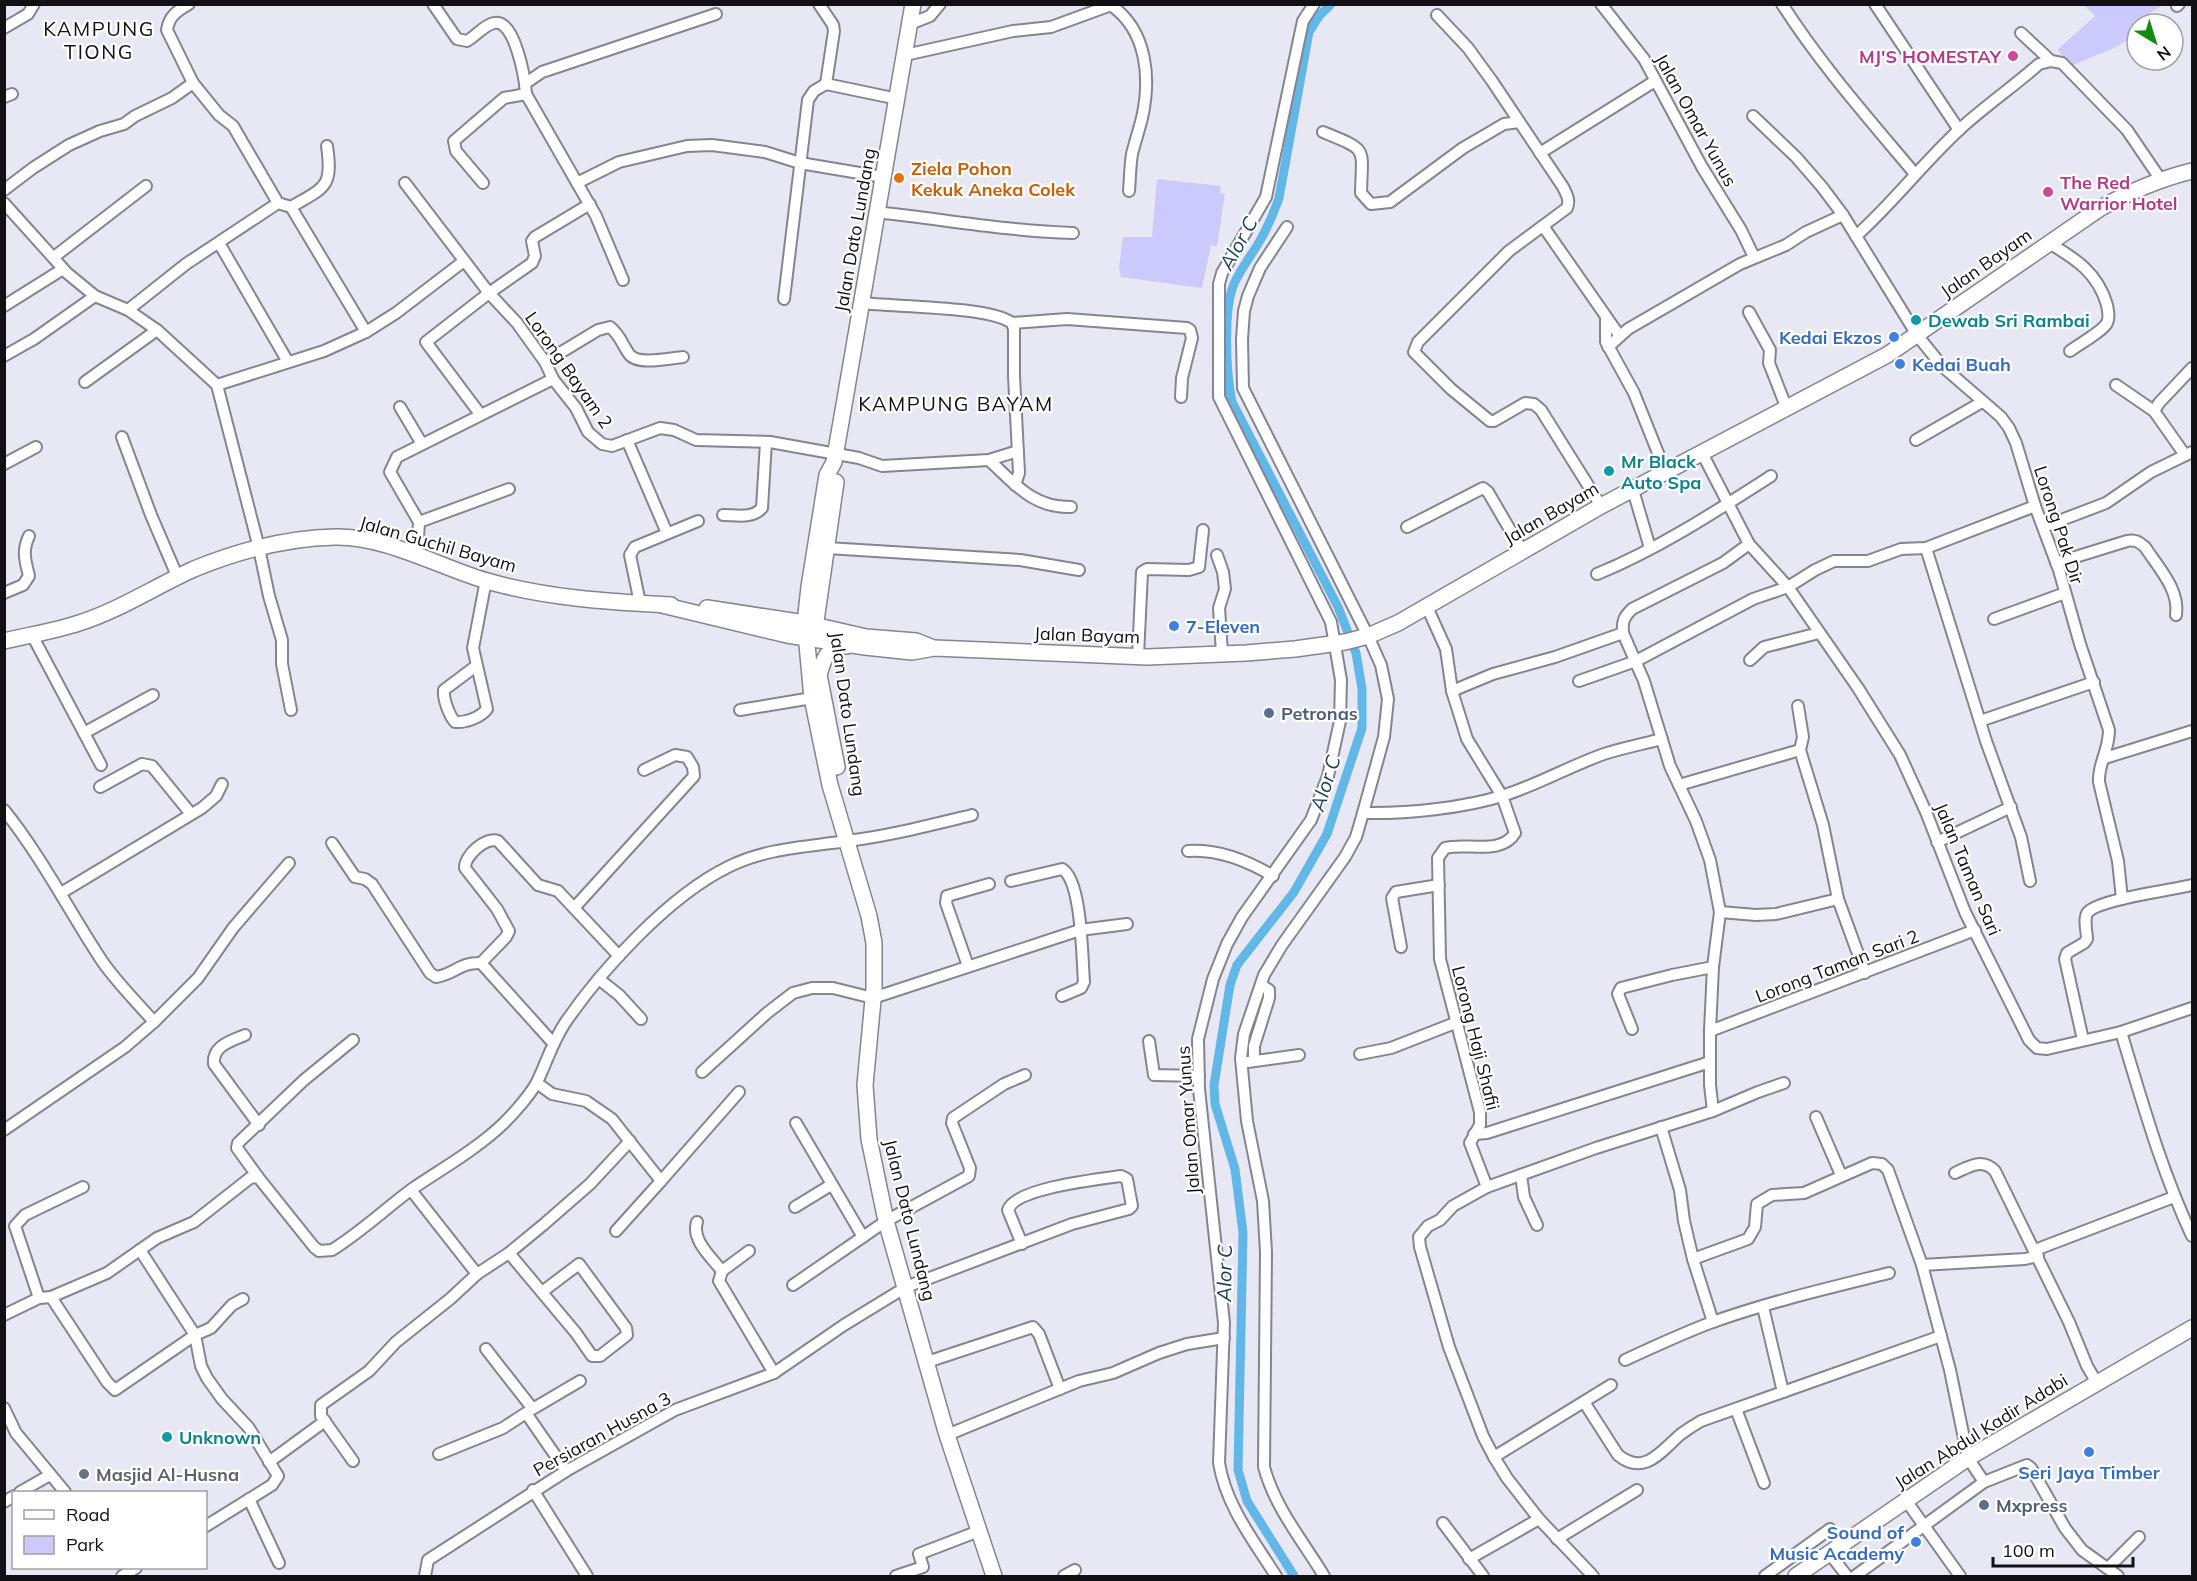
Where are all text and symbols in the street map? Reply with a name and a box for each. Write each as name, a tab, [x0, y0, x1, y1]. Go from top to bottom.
north arrow	[2125, 12, 2185, 72]
district label: KAMPUNG TIONG	[43, 16, 155, 64]
text: N	[2153, 42, 2175, 65]
place label: MJ'S HOMESTAY	[1859, 45, 2002, 68]
street label: Jalan Omar Yunus	[1650, 49, 1742, 191]
marker: MJ'S HOMESTAY	[2006, 49, 2020, 63]
street label: Jalan Dato Lundang	[829, 146, 881, 314]
place label: Ziela Pohon Kekuk Aneka Colek	[911, 157, 1076, 201]
marker: Ziela Pohon Kekuk Aneka Colek	[892, 171, 906, 185]
place label: The Red Warrior Hotel	[2060, 171, 2178, 215]
marker: The Red Warrior Hotel	[2041, 185, 2055, 199]
water label: Alor C	[1213, 212, 1263, 275]
street label: Jalan Bayam	[1936, 223, 2036, 303]
street label: Lorong Bayam 2	[520, 307, 618, 433]
place label: Dewab Sri Rambai	[1928, 309, 2090, 332]
marker: Dewab Sri Rambai	[1909, 313, 1923, 327]
place label: Kedai Ekzos	[1779, 326, 1882, 349]
marker: Kedai Ekzos	[1887, 330, 1901, 344]
place label: Kedai Buah	[1912, 353, 2011, 376]
marker: Kedai Buah	[1893, 357, 1907, 371]
district label: KAMPUNG BAYAM	[858, 391, 1054, 416]
place label: Mr Black Auto Spa	[1621, 450, 1701, 494]
street label: Lorong Pak Dir	[2029, 463, 2089, 588]
marker: Mr Black Auto Spa	[1602, 464, 1616, 478]
street label: Jalan Bayam	[1499, 477, 1603, 549]
street label: Jalan Guchil Bayam	[357, 511, 519, 577]
place label: 7-Eleven	[1186, 615, 1260, 638]
marker: 7-Eleven	[1167, 619, 1181, 633]
street label: Jalan Bayam	[1034, 622, 1140, 648]
street label: Jalan Dato Lundang	[825, 630, 871, 798]
place label: Petronas	[1281, 702, 1358, 725]
marker: Petronas	[1262, 706, 1276, 720]
water label: Alor C	[1304, 752, 1346, 815]
street label: Jalan Taman Sari	[1930, 799, 2006, 939]
street label: Lorong Taman Sari 2	[1752, 924, 1922, 1008]
street label: Lorong Haji Shafii	[1447, 963, 1505, 1113]
street label: Jalan Omar Yunus	[1171, 1045, 1205, 1195]
street label: Jalan Dato Lundang	[879, 1137, 941, 1303]
water label: Alor C	[1211, 1244, 1237, 1303]
street label: Jalan Abdul Kadir Adabi	[1890, 1368, 2072, 1494]
street label: Persiaran Husna 3	[529, 1387, 675, 1481]
place label: Unknown	[179, 1426, 261, 1449]
marker: Unknown	[160, 1430, 174, 1444]
marker: Seri Jaya Timber	[2082, 1445, 2096, 1459]
place label: Seri Jaya Timber	[2018, 1461, 2161, 1484]
place label: Masjid Al-Husna	[96, 1463, 239, 1486]
marker: Masjid Al-Husna	[77, 1467, 91, 1481]
legend	[12, 1491, 207, 1569]
place label: Mxpress	[1996, 1494, 2068, 1517]
marker: Mxpress	[1977, 1498, 1991, 1512]
text: Road	[66, 1503, 110, 1526]
place label: Sound of Music Academy	[1769, 1521, 1904, 1565]
scale bar	[1993, 1530, 2132, 1568]
text: Park	[66, 1533, 105, 1556]
marker: Sound of Music Academy	[1909, 1535, 1923, 1549]
text: 100 m	[2002, 1539, 2055, 1562]

